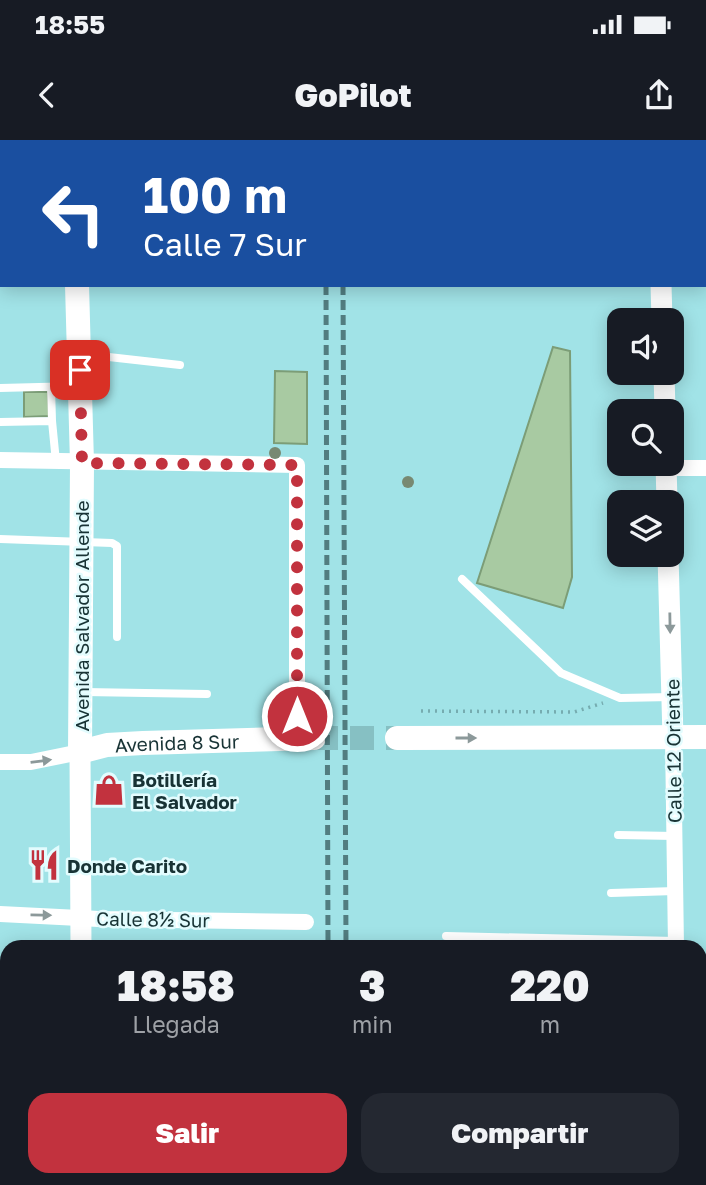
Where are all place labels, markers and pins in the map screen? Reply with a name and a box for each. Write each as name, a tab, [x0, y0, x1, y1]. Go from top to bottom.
pin	[50, 340, 110, 400]
place label: Botillería El Salvador	[132, 768, 238, 813]
shop icon: Botillería El Salvador	[92, 773, 126, 807]
restaurant icon: Donde Carito	[27, 848, 61, 882]
place label: Donde Carito	[67, 854, 187, 877]

